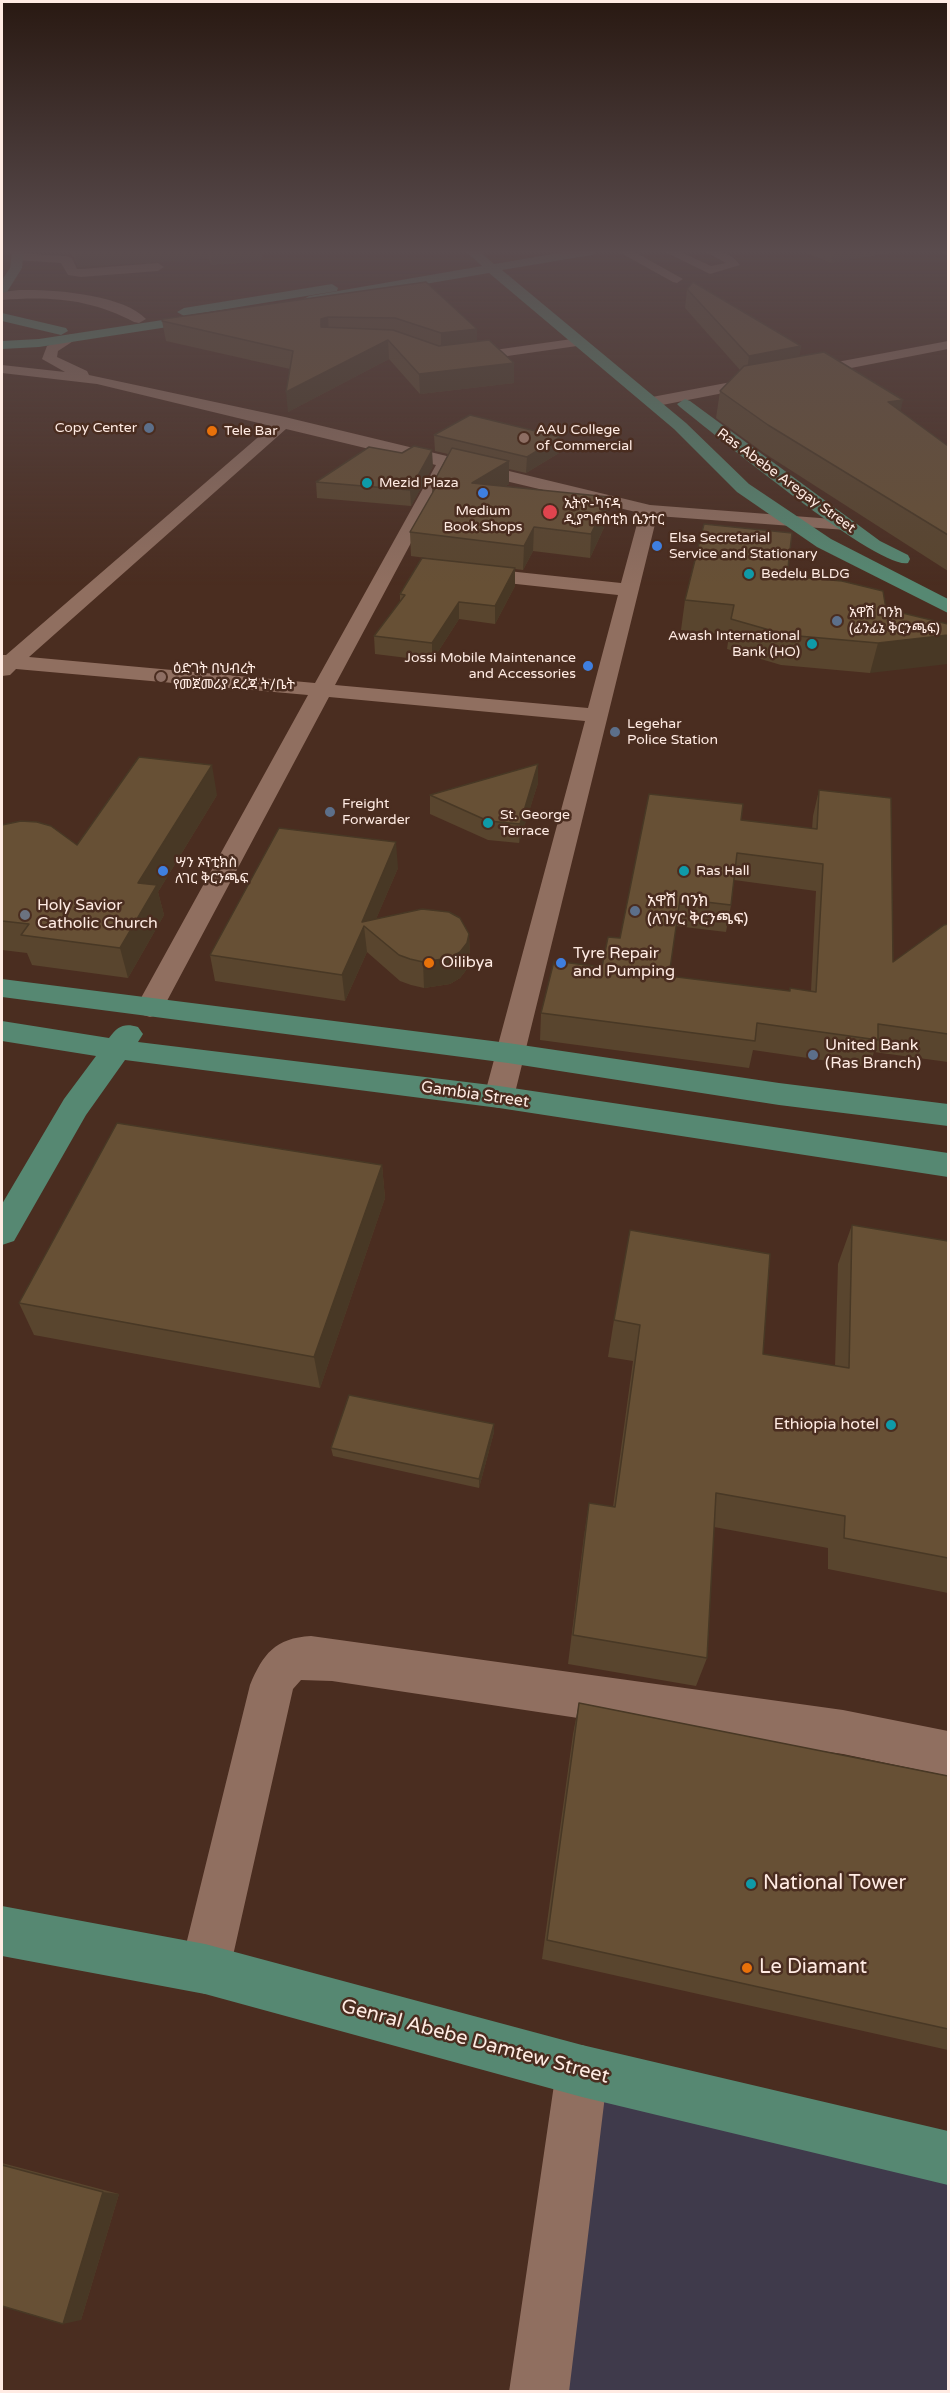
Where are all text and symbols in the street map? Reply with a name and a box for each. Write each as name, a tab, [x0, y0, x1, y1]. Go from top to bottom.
place label: Copy Center	[55, 420, 137, 436]
marker: Copy Center	[142, 421, 156, 435]
place label: AAU College of Commercial	[536, 422, 633, 454]
place label: Tele Bar	[224, 423, 278, 439]
marker: Tele Bar	[205, 424, 219, 438]
street label: Ras Abebe Aregay Street	[714, 425, 858, 537]
marker: AAU College of Commercial	[517, 431, 531, 445]
place label: Mezid Plaza	[379, 475, 459, 491]
marker: Mezid Plaza	[360, 476, 374, 490]
marker: Medium Book Shops	[476, 486, 490, 500]
place label: ኢትዮ-ካናዳ ዲያግኖስቲክ ሴንተር	[564, 496, 664, 528]
place label: Medium Book Shops	[443, 503, 523, 536]
marker: ኢትዮ-ካናዳ ዲያግኖስቲክ ሴንተር	[541, 503, 559, 521]
place label: Elsa Secretarial Service and Stationary	[669, 530, 818, 562]
marker: Elsa Secretarial Service and Stationary	[650, 539, 664, 553]
place label: Bedelu BLDG	[761, 566, 850, 582]
marker: Bedelu BLDG	[742, 567, 756, 581]
place label: አዋሽ ባንክ (ፊንፊኔ ቅርንጫፍ)	[849, 605, 940, 638]
marker: አዋሽ ባንክ (ፊንፊኔ ቅርንጫፍ)	[830, 614, 844, 628]
place label: Awash International Bank (HO)	[668, 628, 800, 660]
marker: Awash International Bank (HO)	[805, 637, 819, 651]
place label: Jossi Mobile Maintenance and Accessories	[405, 650, 576, 682]
marker: Jossi Mobile Maintenance and Accessories	[581, 659, 595, 673]
place label: ዕድገት በህብረት የመጀመሪያ ደረጃ ት/ቤት	[173, 661, 295, 694]
marker: ዕድገት በህብረት የመጀመሪያ ደረጃ ት/ቤት	[154, 670, 168, 684]
place label: Legehar Police Station	[627, 716, 718, 748]
marker: Legehar Police Station	[608, 725, 622, 739]
place label: Freight Forwarder	[342, 796, 410, 828]
marker: Freight Forwarder	[323, 805, 337, 819]
place label: St. George Terrace	[500, 807, 570, 840]
marker: St. George Terrace	[481, 816, 495, 830]
place label: ሣን ኦፕቲክስ ለገር ቅርንጫፍ	[175, 855, 248, 888]
place label: Ras Hall	[696, 863, 750, 879]
marker: ሣን ኦፕቲክስ ለገር ቅርንጫፍ	[156, 864, 170, 878]
marker: Ras Hall	[677, 864, 691, 878]
place label: አዋሽ ባንክ (ለገሃር ቅርንጫፍ)	[647, 892, 748, 930]
place label: Holy Savior Catholic Church	[37, 896, 158, 934]
marker: አዋሽ ባንክ (ለገሃር ቅርንጫፍ)	[628, 904, 642, 918]
marker: Holy Savior Catholic Church	[18, 908, 32, 922]
place label: Tyre Repair and Pumping	[573, 944, 675, 982]
place label: Oilibya	[441, 953, 493, 973]
marker: Oilibya	[422, 956, 436, 970]
marker: Tyre Repair and Pumping	[554, 956, 568, 970]
place label: United Bank (Ras Branch)	[825, 1036, 921, 1074]
marker: United Bank (Ras Branch)	[806, 1048, 820, 1062]
street label: Gambia Street	[420, 1078, 530, 1112]
place label: Ethiopia hotel	[774, 1415, 879, 1435]
marker: Ethiopia hotel	[884, 1418, 898, 1432]
place label: National Tower	[763, 1872, 906, 1896]
marker: National Tower	[744, 1877, 758, 1891]
place label: Le Diamant	[759, 1956, 867, 1980]
marker: Le Diamant	[740, 1961, 754, 1975]
street label: Genral Abebe Damtew Street	[338, 1995, 612, 2089]

